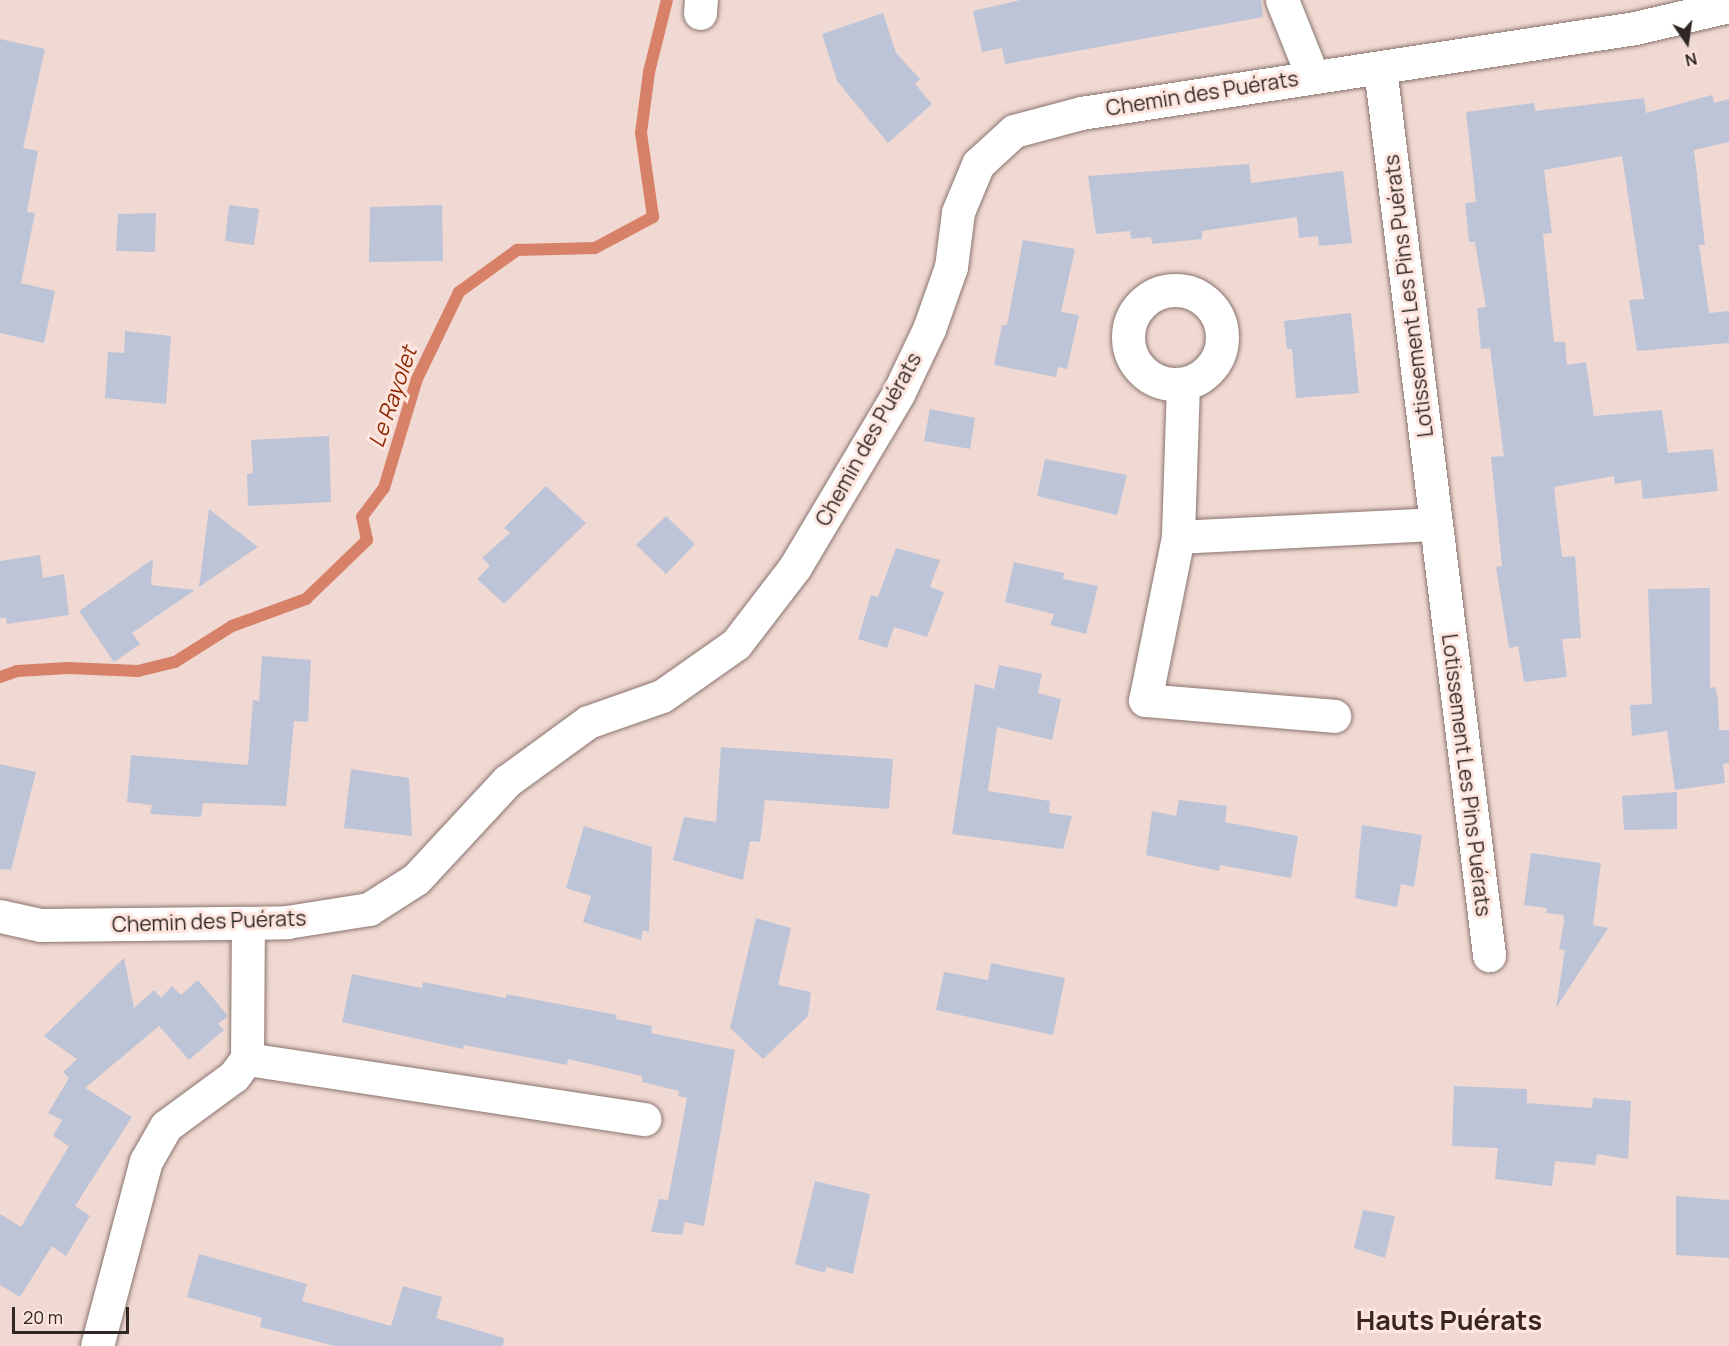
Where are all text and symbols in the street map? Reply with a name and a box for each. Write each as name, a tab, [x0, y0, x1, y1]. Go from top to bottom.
north arrow	[1657, 12, 1717, 72]
text: N	[1683, 48, 1699, 72]
street label: Chemin des Puérats	[1104, 65, 1300, 121]
street label: Lotissement Les Pins Puérats	[1378, 153, 1438, 439]
water label: Le Rayolet	[363, 343, 423, 451]
street label: Chemin des Puérats	[810, 348, 926, 530]
street label: Lotissement Les Pins Puérats	[1437, 632, 1497, 918]
street label: Chemin des Puérats	[111, 905, 307, 937]
scale bar	[15, 1295, 132, 1333]
district label: Hauts Puérats	[1356, 1304, 1542, 1336]
text: 20 m	[23, 1305, 63, 1329]

